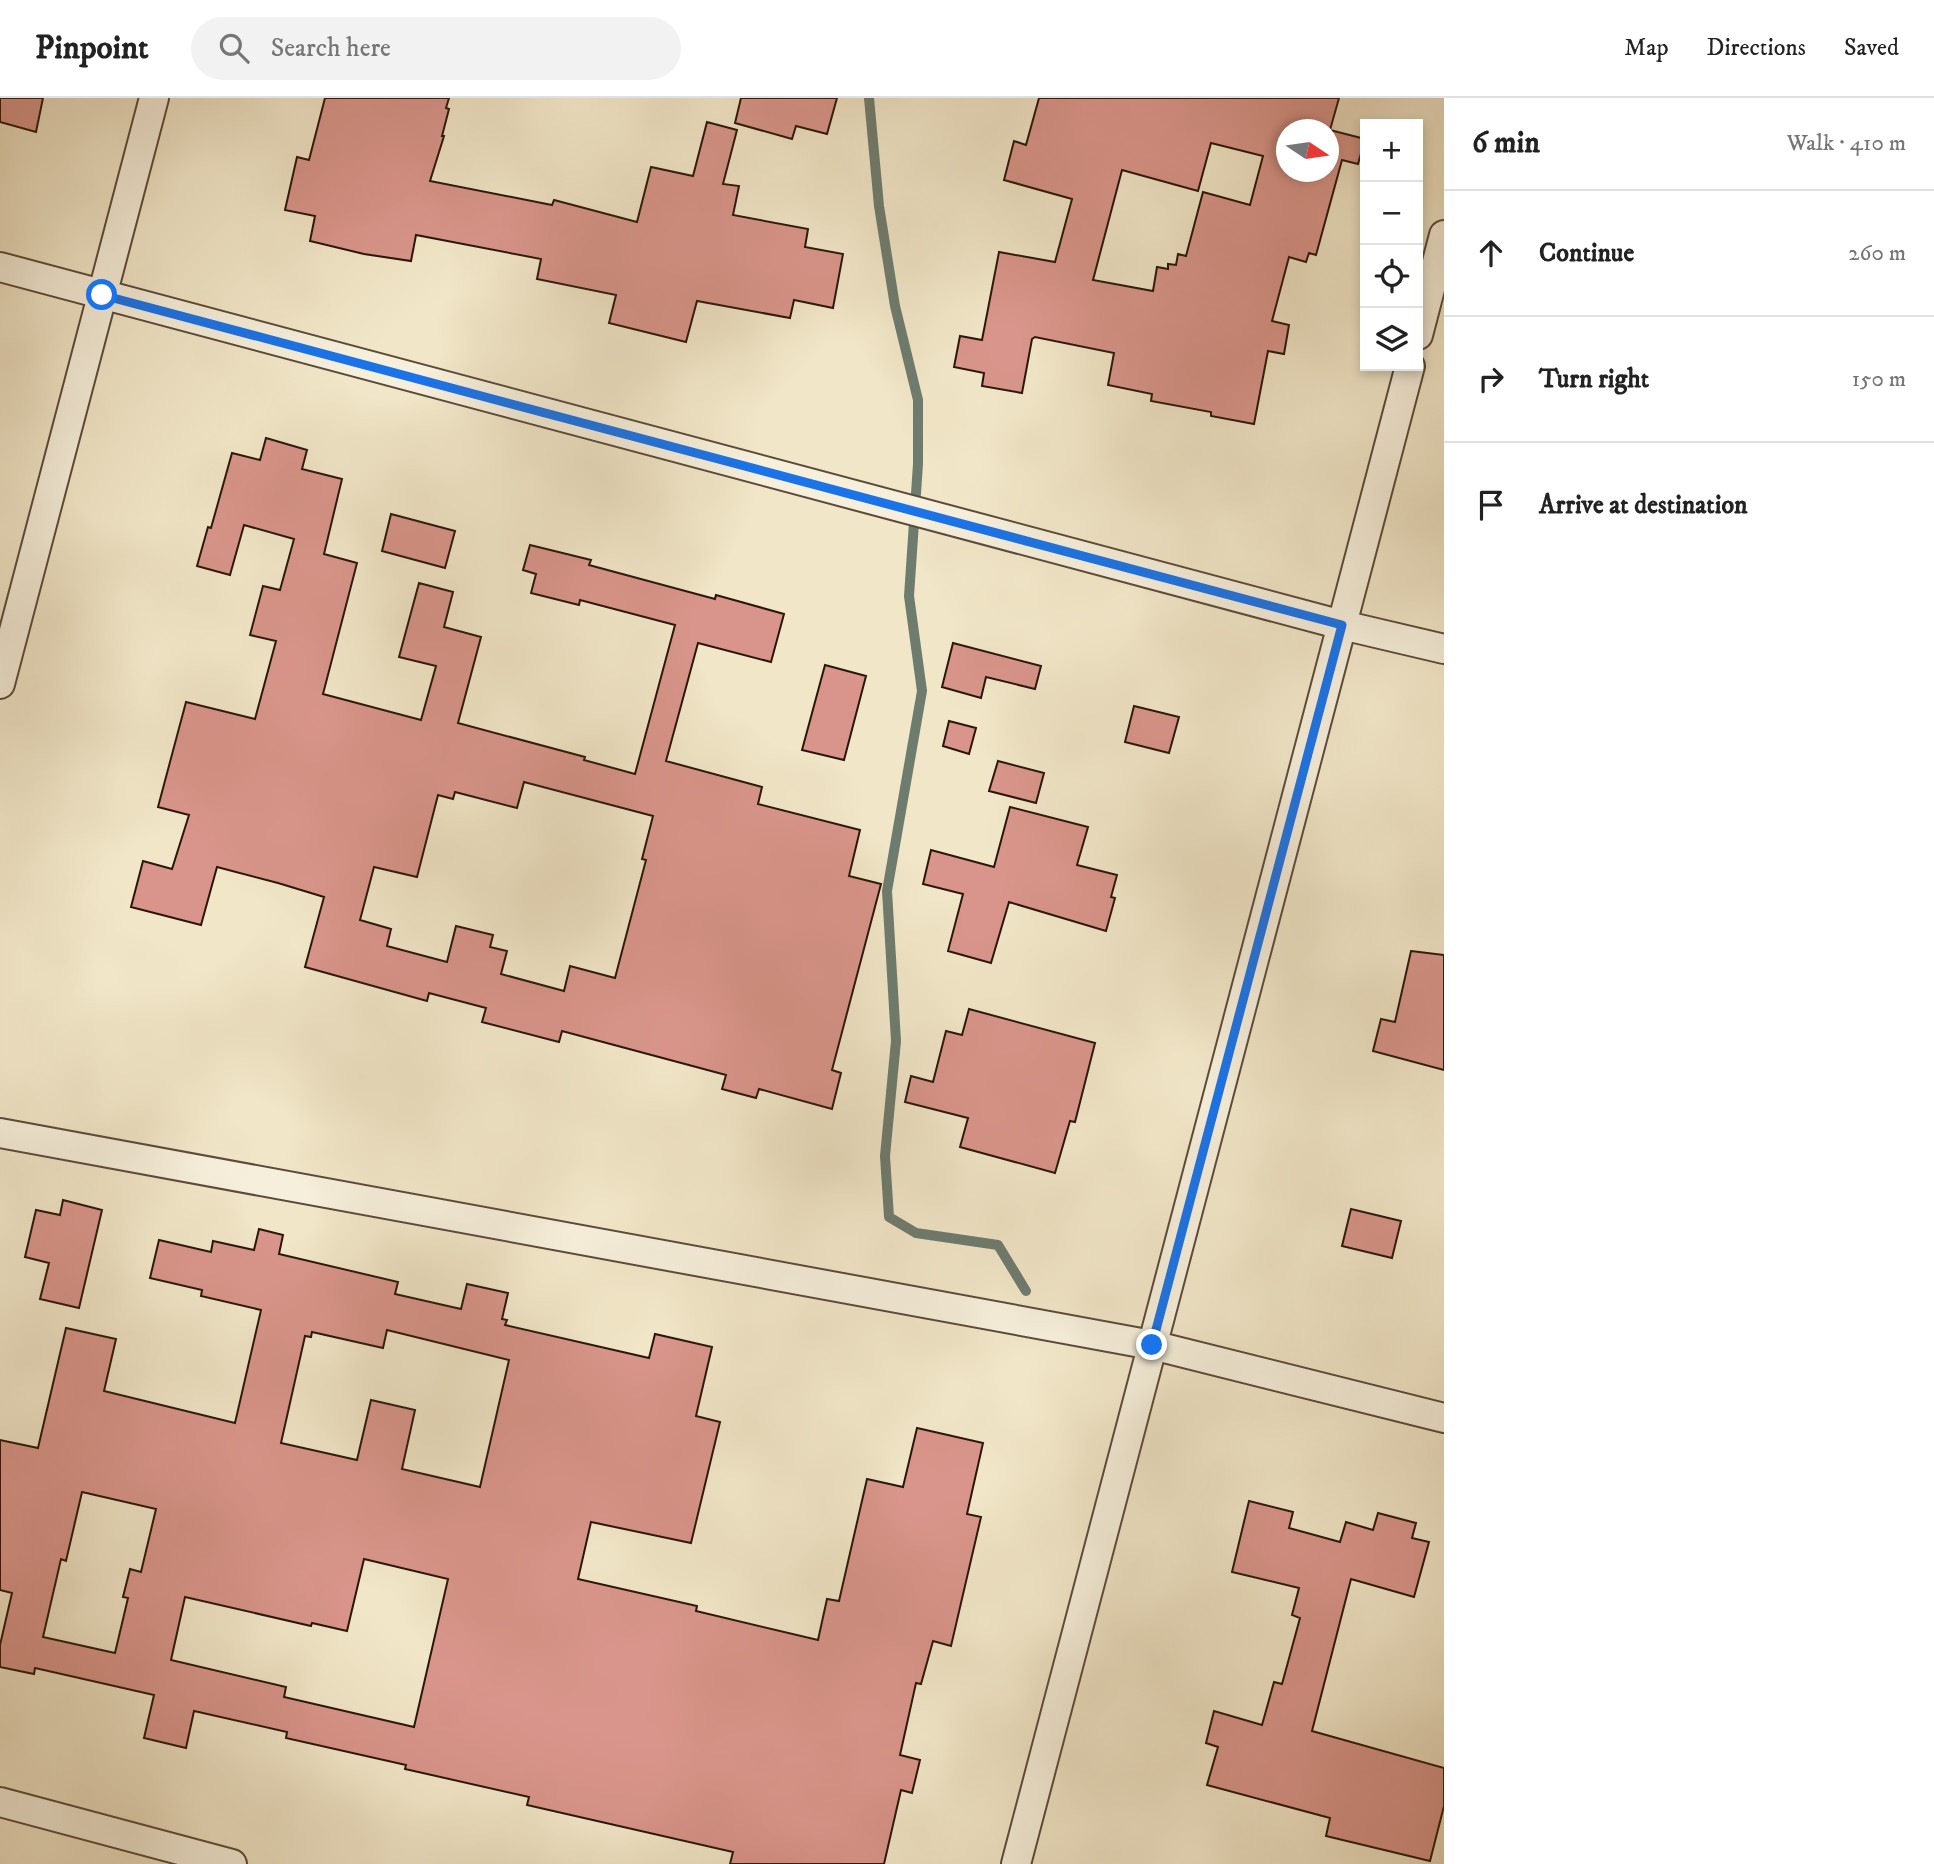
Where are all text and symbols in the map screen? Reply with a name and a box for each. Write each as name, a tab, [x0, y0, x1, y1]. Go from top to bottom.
search box	[191, 17, 681, 80]
text: Pinpoint	[35, 28, 149, 69]
icon: search	[215, 29, 253, 67]
text: Search here	[271, 32, 391, 65]
text: Map	[1624, 33, 1669, 63]
text: Directions	[1707, 33, 1806, 63]
text: Saved	[1844, 33, 1899, 63]
north arrow	[1276, 119, 1339, 182]
map controls	[1360, 119, 1423, 371]
button: +	[1360, 119, 1423, 182]
text: 6 min	[1472, 125, 1540, 162]
text: Walk · 410 m	[1787, 129, 1906, 158]
button: −	[1360, 182, 1423, 245]
icon: ahead	[1472, 234, 1510, 272]
text: Continue	[1539, 237, 1634, 270]
text: 260 m	[1848, 239, 1906, 268]
button: locate	[1360, 245, 1423, 308]
route start	[86, 279, 117, 310]
button: layers	[1360, 308, 1423, 371]
icon: right	[1472, 360, 1510, 398]
text: Turn right	[1539, 363, 1649, 396]
text: 150 m	[1852, 365, 1906, 394]
icon: arrive	[1472, 486, 1510, 524]
text: Arrive at destination	[1539, 489, 1748, 522]
route end	[1136, 1329, 1167, 1360]

